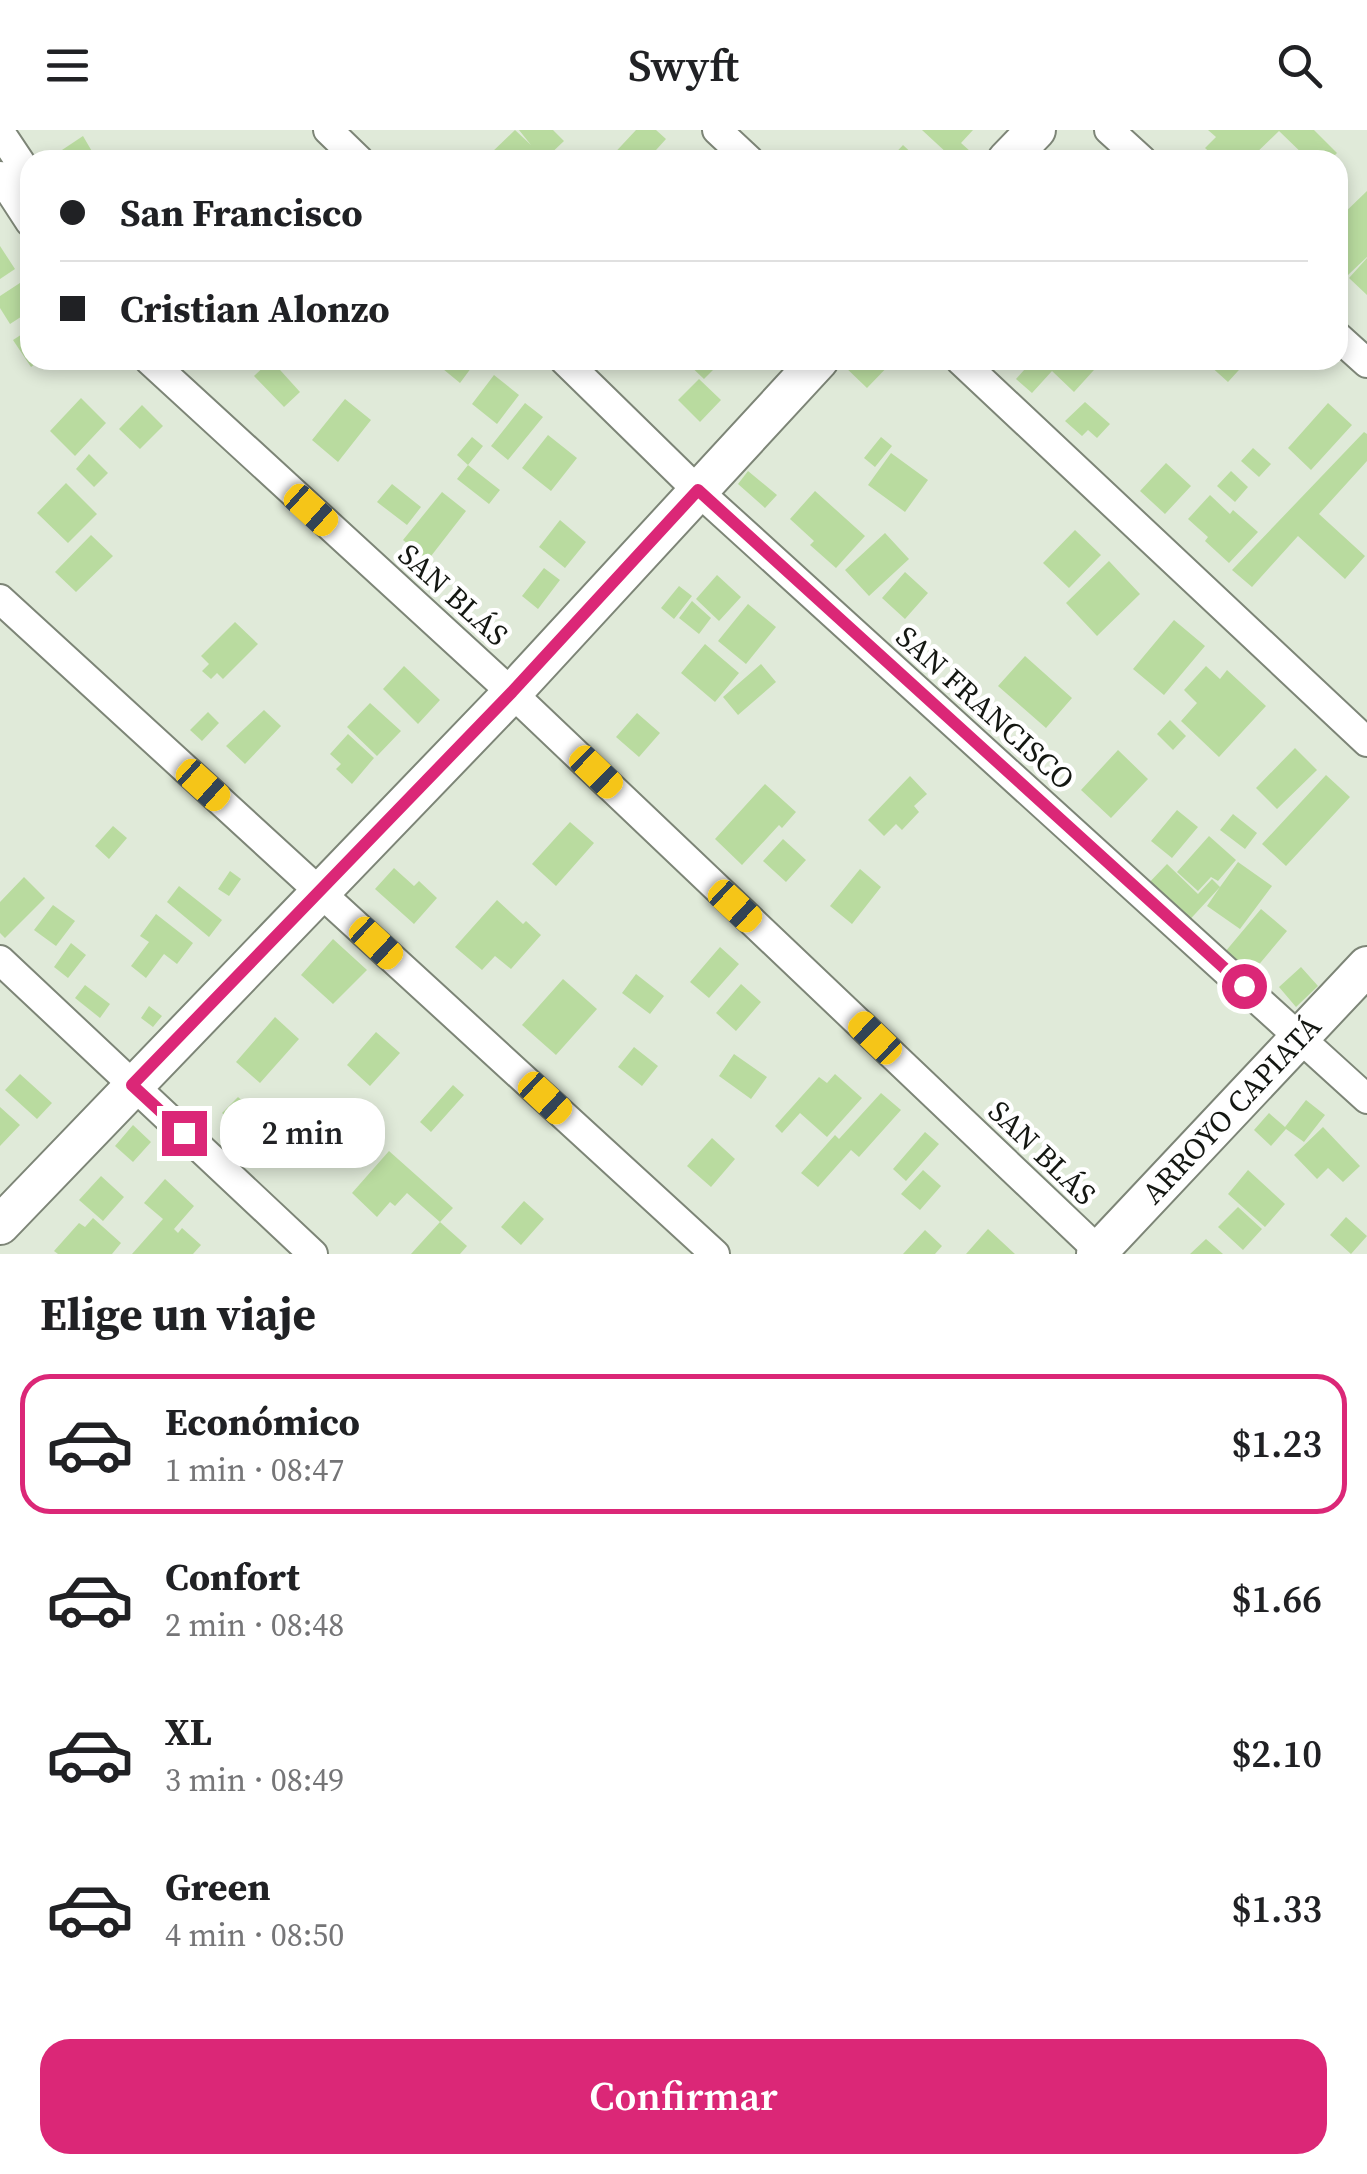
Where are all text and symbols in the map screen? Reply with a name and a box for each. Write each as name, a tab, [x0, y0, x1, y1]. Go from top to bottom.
text: Swyft	[628, 34, 739, 96]
icon: menu	[40, 38, 95, 93]
icon: search	[1272, 38, 1327, 93]
text: San Francisco	[120, 187, 363, 239]
text: Cristian Alonzo	[120, 283, 390, 335]
car	[279, 479, 343, 541]
street label: SAN BLÁS	[390, 534, 517, 655]
street label: SAN FRANCISCO	[887, 616, 1083, 799]
car	[564, 740, 628, 804]
car	[171, 754, 235, 816]
car	[703, 875, 767, 937]
car	[344, 912, 408, 974]
route start	[1222, 964, 1267, 1009]
car	[843, 1006, 907, 1070]
street label: ARROYO CAPIATÁ	[1132, 1006, 1330, 1213]
car	[513, 1067, 577, 1129]
street label: SAN BLÁS	[980, 1091, 1105, 1214]
callout: 2 min	[219, 1098, 384, 1168]
route end	[162, 1111, 207, 1156]
text: 2 min	[261, 1111, 344, 1155]
text: Elige un viaje	[40, 1283, 316, 1345]
text: Económico	[165, 1396, 360, 1448]
icon: car	[45, 1399, 135, 1489]
text: $1.23	[1232, 1418, 1322, 1470]
text: 1 min · 08:47	[165, 1448, 344, 1492]
text: Confort	[165, 1551, 300, 1603]
icon: car	[45, 1554, 135, 1644]
text: $1.66	[1232, 1573, 1322, 1625]
text: 2 min · 08:48	[165, 1603, 344, 1647]
text: XL	[165, 1706, 212, 1758]
icon: car	[45, 1709, 135, 1799]
text: $2.10	[1232, 1728, 1322, 1780]
text: 3 min · 08:49	[165, 1758, 344, 1802]
text: Green	[165, 1861, 271, 1913]
icon: car	[45, 1864, 135, 1954]
text: $1.33	[1232, 1883, 1322, 1935]
text: 4 min · 08:50	[165, 1913, 344, 1957]
button: Confirmar	[40, 2039, 1327, 2154]

